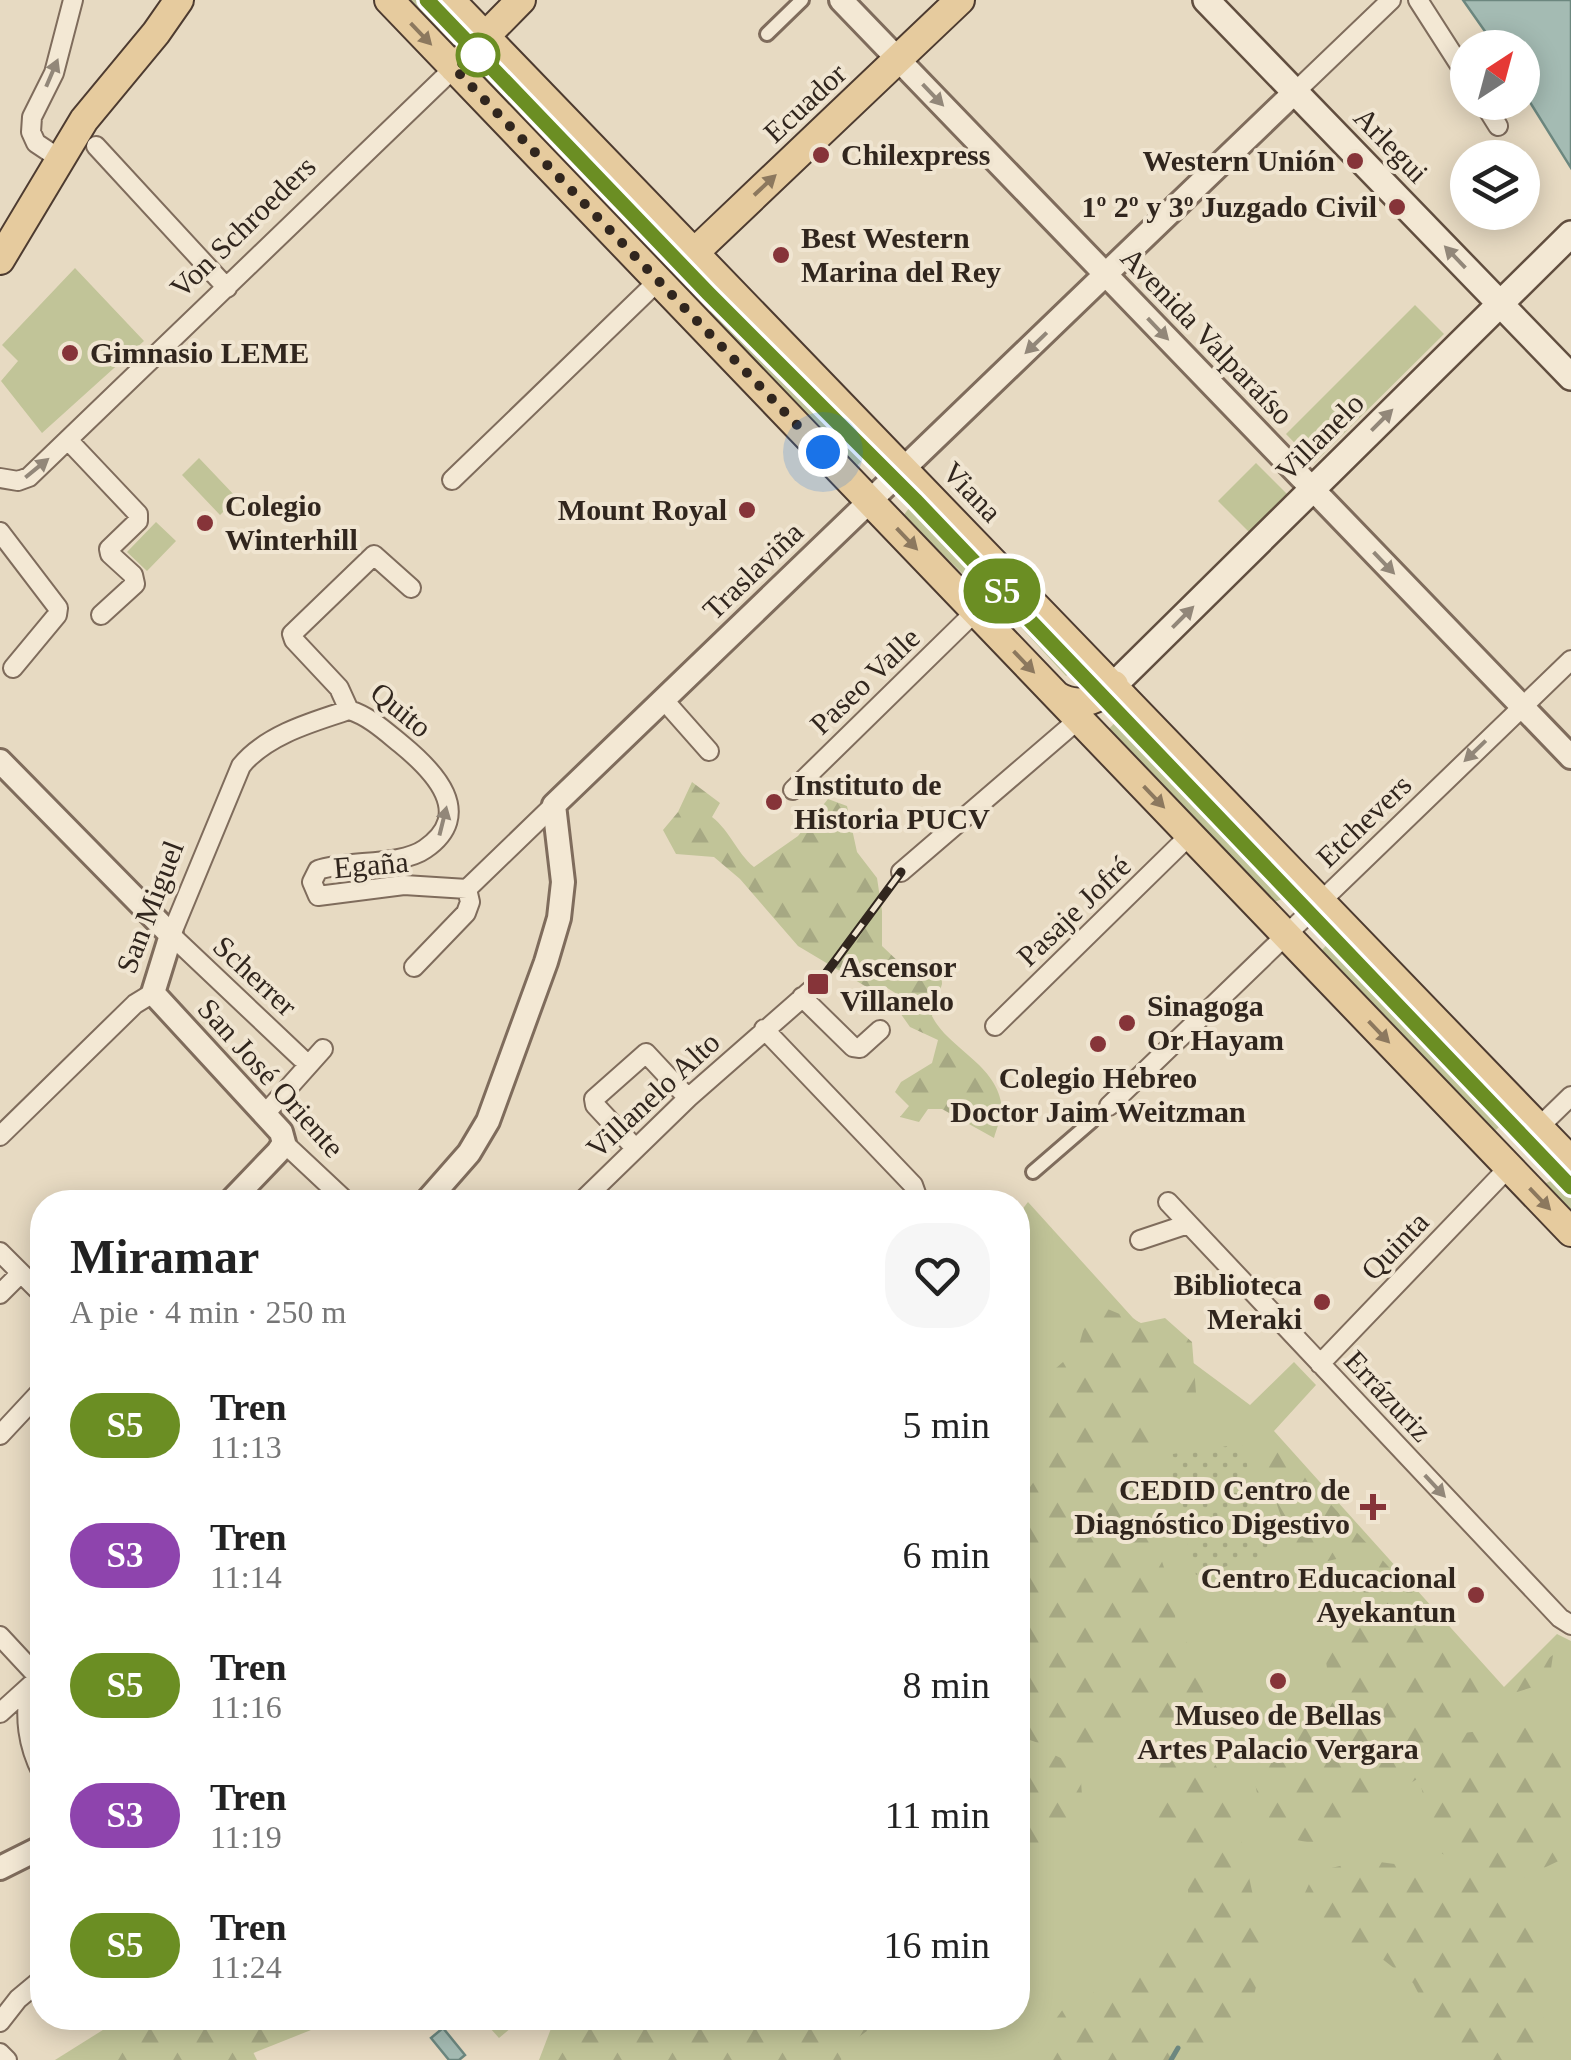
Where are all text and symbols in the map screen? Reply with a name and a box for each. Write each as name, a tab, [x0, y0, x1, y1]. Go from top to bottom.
one-way arrow	[409, 22, 432, 46]
north arrow	[1450, 30, 1540, 120]
map controls	[1450, 30, 1540, 230]
unlabelled marker	[457, 34, 499, 76]
street label: Ecuador	[757, 56, 852, 149]
one-way arrow	[45, 58, 61, 88]
one-way arrow	[921, 83, 944, 107]
street label: Arlegui	[1348, 100, 1435, 189]
place label: Chilexpress	[841, 138, 990, 171]
button: layers	[1450, 140, 1540, 230]
marker: Chilexpress	[810, 144, 832, 166]
place label: Western Unión	[1142, 144, 1335, 177]
street label: Von Schroeders	[163, 149, 322, 304]
marker: Western Unión	[1344, 150, 1366, 172]
one-way arrow	[753, 174, 777, 197]
place label: 1º 2º y 3º Juzgado Civil	[1081, 190, 1377, 223]
marker: 1º 2º y 3º Juzgado Civil	[1386, 196, 1408, 218]
place label: Best Western Marina del Rey	[801, 221, 1001, 288]
street label: Avenida Valparaíso	[1115, 240, 1300, 431]
marker: Best Western Marina del Rey	[770, 244, 792, 266]
one-way arrow	[1443, 245, 1467, 269]
one-way arrow	[1146, 317, 1170, 341]
one-way arrow	[1024, 331, 1048, 354]
place label: Gimnasio LEME	[90, 336, 309, 369]
marker: Gimnasio LEME	[59, 342, 81, 364]
street label: Villanelo	[1269, 386, 1370, 487]
one-way arrow	[1370, 409, 1393, 433]
your location	[798, 427, 848, 477]
street label: Viana	[936, 455, 1008, 528]
one-way arrow	[24, 457, 49, 479]
place label: Colegio Winterhill	[225, 489, 358, 556]
place label: Mount Royal	[558, 493, 727, 526]
marker: Mount Royal	[736, 499, 758, 521]
marker: Colegio Winterhill	[194, 512, 216, 534]
street label: Traslaviña	[696, 515, 809, 626]
one-way arrow	[894, 527, 918, 551]
one-way arrow	[1372, 551, 1395, 575]
line badge: S5	[957, 558, 1047, 624]
text: S5	[984, 572, 1020, 611]
one-way arrow	[1171, 606, 1195, 629]
street label: Paseo Valle	[803, 621, 926, 741]
one-way arrow	[1012, 650, 1035, 674]
street label: Quito	[364, 675, 438, 744]
one-way arrow	[1464, 739, 1488, 763]
place label: Instituto de Historia PUCV	[794, 768, 990, 835]
street label: Etchevers	[1310, 768, 1418, 874]
one-way arrow	[1142, 785, 1165, 809]
marker: Instituto de Historia PUCV	[763, 791, 785, 813]
one-way arrow	[436, 805, 452, 836]
street label: San Miguel	[109, 836, 190, 978]
street label: Egaña	[332, 845, 410, 884]
street label: Pasaje Jofré	[1010, 849, 1137, 973]
street label: Scherrer	[207, 929, 304, 1022]
place label: Ascensor Villanelo	[840, 950, 957, 1017]
marker: Ascensor Villanelo	[805, 971, 831, 997]
place label: Sinagoga Or Hayam	[1147, 989, 1284, 1056]
street label: San José Oriente	[192, 992, 351, 1164]
marker: Sinagoga Or Hayam	[1116, 1012, 1138, 1034]
one-way arrow	[1367, 1019, 1390, 1043]
street label: Villanelo Alto	[580, 1025, 726, 1164]
marker: Colegio Hebreo Doctor Jaim Weitzman	[1087, 1033, 1109, 1055]
place label: Colegio Hebreo Doctor Jaim Weitzman	[950, 1061, 1246, 1128]
one-way arrow	[1528, 1187, 1551, 1211]
street label: Quinta	[1354, 1205, 1435, 1286]
button: heart	[885, 1223, 990, 1328]
text: Miramar	[70, 1230, 259, 1283]
place label: Biblioteca Meraki	[1174, 1268, 1302, 1335]
marker: Biblioteca Meraki	[1311, 1291, 1333, 1313]
text: A pie · 4 min · 250 m	[70, 1294, 346, 1330]
street label: Errázuriz	[1338, 1344, 1438, 1448]
text: Tren	[210, 1386, 287, 1428]
text: 5 min	[902, 1404, 990, 1446]
text: S5	[107, 1406, 143, 1445]
text: 11:13	[210, 1429, 282, 1465]
place label: CEDID Centro de Diagnóstico Digestivo	[1074, 1473, 1350, 1540]
one-way arrow	[1423, 1473, 1446, 1497]
marker: CEDID Centro de Diagnóstico Digestivo	[1360, 1494, 1386, 1520]
text: Tren	[210, 1516, 287, 1558]
text: 6 min	[902, 1534, 990, 1576]
text: S3	[107, 1536, 143, 1575]
text: 11:14	[210, 1559, 282, 1595]
place label: Centro Educacional Ayekantun	[1201, 1561, 1456, 1628]
marker: Centro Educacional Ayekantun	[1465, 1584, 1487, 1606]
text: Tren	[210, 1646, 287, 1688]
text: 8 min	[902, 1664, 990, 1706]
text: S5	[107, 1666, 143, 1705]
marker: Museo de Bellas Artes Palacio Vergara	[1267, 1670, 1289, 1692]
text: 11:16	[210, 1689, 282, 1725]
place label: Museo de Bellas Artes Palacio Vergara	[1137, 1698, 1419, 1765]
text: Tren	[210, 1776, 287, 1818]
text: 11 min	[885, 1794, 990, 1836]
text: S3	[107, 1796, 143, 1835]
text: 11:19	[210, 1819, 282, 1855]
text: Tren	[210, 1906, 287, 1948]
text: 16 min	[883, 1924, 990, 1966]
text: S5	[107, 1926, 143, 1965]
text: 11:24	[210, 1949, 282, 1985]

